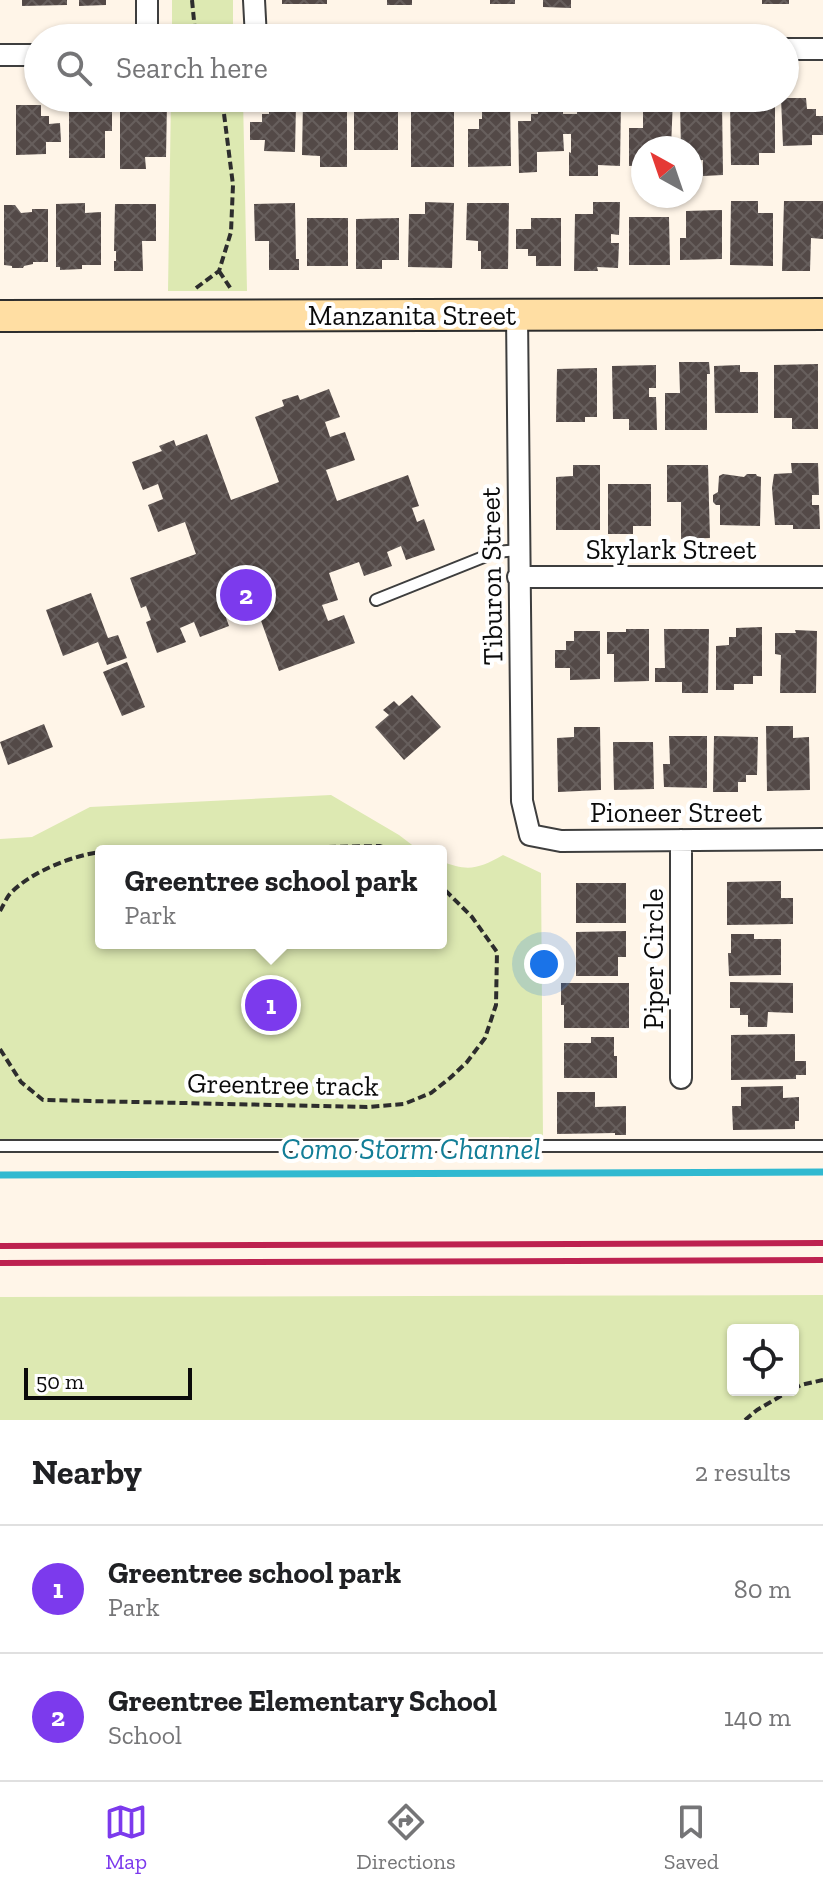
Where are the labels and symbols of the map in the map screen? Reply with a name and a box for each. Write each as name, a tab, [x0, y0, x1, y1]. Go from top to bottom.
north arrow	[631, 136, 703, 208]
street label: Manzanita Street	[308, 299, 517, 332]
street label: Tiburon Street	[473, 486, 510, 665]
street label: Skylark Street	[586, 533, 757, 566]
pin: 2	[220, 565, 272, 625]
street label: Pioneer Street	[590, 796, 763, 829]
street label: Piper Circle	[637, 888, 670, 1030]
your location	[524, 944, 564, 984]
pin: 1	[245, 975, 297, 1035]
street label: Greentree track	[187, 1066, 379, 1103]
water label: Como Storm Channel	[281, 1131, 541, 1167]
scale bar	[24, 1364, 192, 1400]

